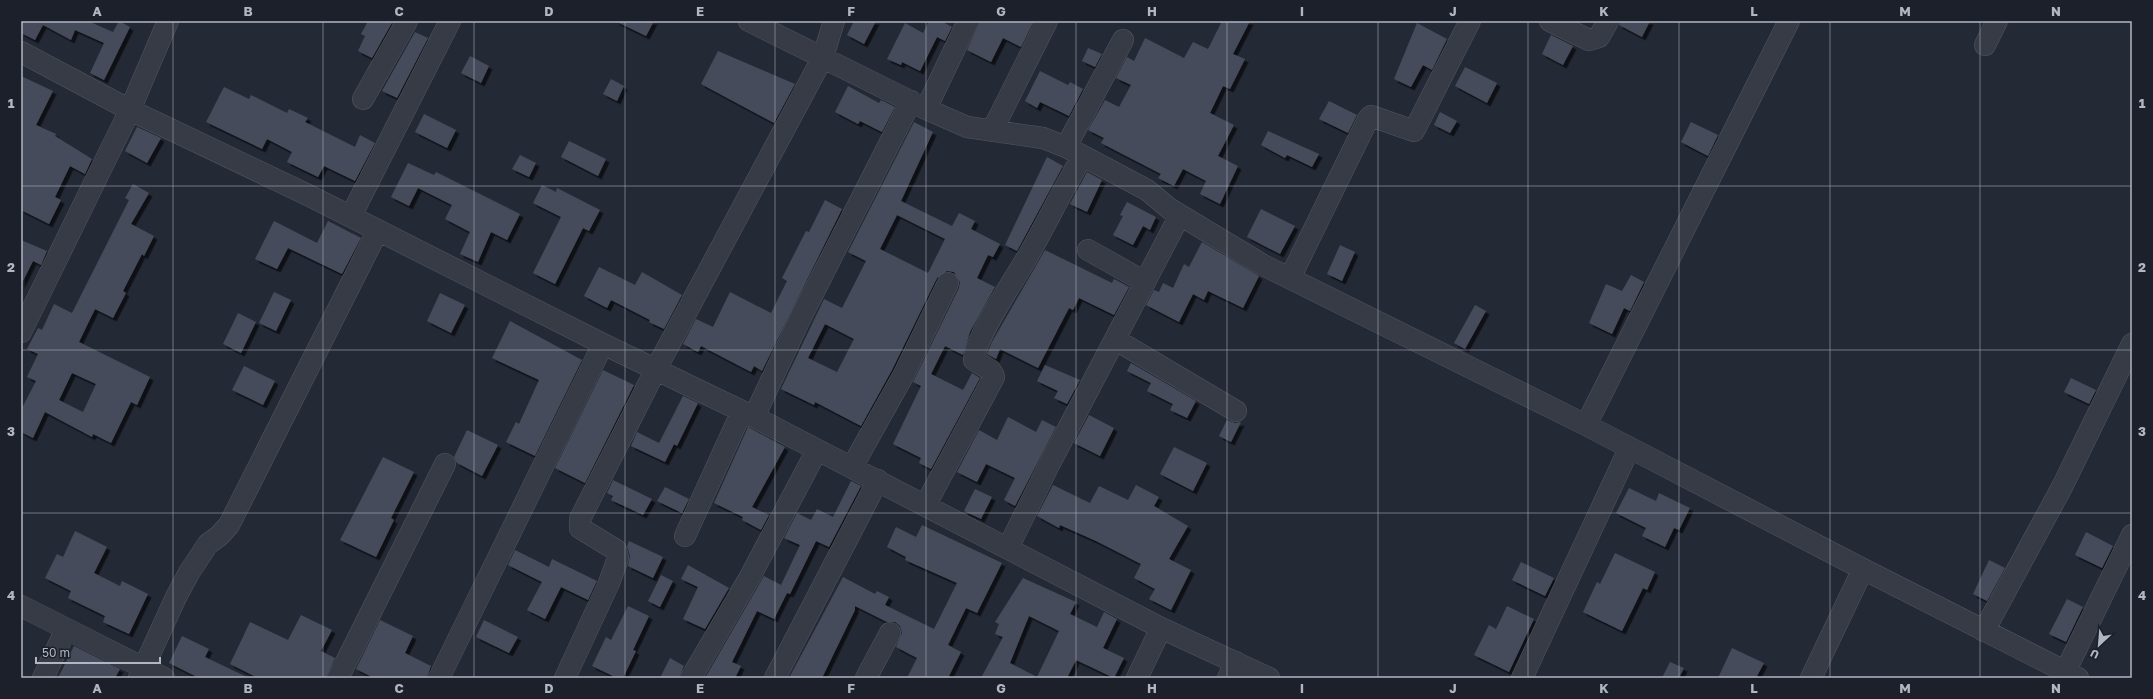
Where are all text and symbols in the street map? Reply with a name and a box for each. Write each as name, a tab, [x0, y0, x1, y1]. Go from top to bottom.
text: A	[92, 3, 102, 19]
text: B	[243, 3, 253, 19]
text: C	[394, 3, 404, 19]
text: D	[544, 3, 554, 19]
text: E	[696, 3, 704, 19]
text: F	[847, 3, 855, 19]
text: G	[996, 3, 1006, 19]
text: H	[1147, 3, 1157, 19]
text: I	[1300, 3, 1304, 19]
text: J	[1449, 3, 1457, 19]
text: K	[1599, 3, 1609, 19]
text: L	[1750, 3, 1758, 19]
text: M	[1899, 3, 1911, 19]
text: N	[2051, 3, 2061, 19]
text: 1	[8, 95, 15, 111]
text: 1	[2139, 95, 2146, 111]
text: 2	[7, 259, 15, 275]
text: 2	[2138, 259, 2146, 275]
text: 3	[7, 423, 15, 439]
text: 3	[2138, 423, 2146, 439]
text: 4	[7, 587, 15, 603]
text: 4	[2138, 587, 2146, 603]
north arrow	[2079, 625, 2119, 665]
scale bar	[36, 639, 160, 665]
text: 50 m	[42, 645, 70, 660]
text: U	[2088, 647, 2101, 662]
text: A	[92, 680, 102, 696]
text: B	[243, 680, 253, 696]
text: C	[394, 680, 404, 696]
text: D	[544, 680, 554, 696]
text: E	[696, 680, 704, 696]
text: F	[847, 680, 855, 696]
text: G	[996, 680, 1006, 696]
text: H	[1147, 680, 1157, 696]
text: I	[1300, 680, 1304, 696]
text: J	[1449, 680, 1457, 696]
text: K	[1599, 680, 1609, 696]
text: L	[1750, 680, 1758, 696]
text: M	[1899, 680, 1911, 696]
text: N	[2051, 680, 2061, 696]

